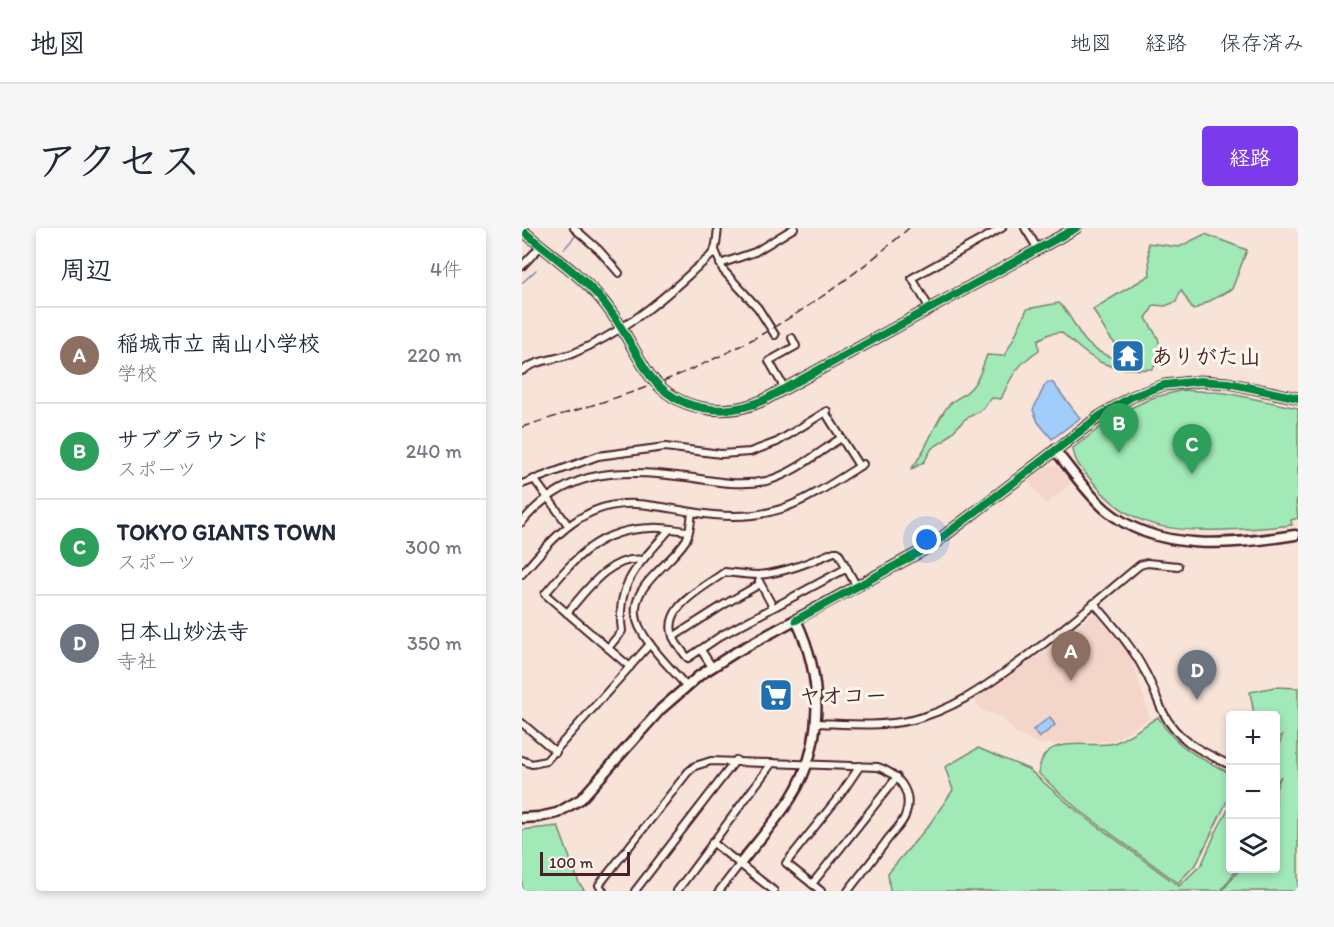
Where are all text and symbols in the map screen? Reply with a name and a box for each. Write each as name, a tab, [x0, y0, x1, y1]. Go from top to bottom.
text: 地図	[30, 26, 86, 60]
text: 地図	[1070, 30, 1112, 55]
text: 経路	[1145, 30, 1187, 55]
text: 保存済み	[1220, 30, 1304, 55]
button: 経路	[1202, 126, 1298, 186]
text: アクセス	[36, 135, 201, 186]
text: 周辺	[60, 254, 112, 286]
text: 4件	[430, 257, 462, 281]
text: 稲城市立 南山小学校	[117, 330, 320, 357]
temple icon: ありがた山	[1110, 338, 1146, 374]
text: A	[73, 343, 86, 367]
text: 220 m	[407, 343, 462, 367]
place label: ありがた山	[1151, 343, 1261, 370]
text: 学校	[117, 361, 157, 385]
pin: B	[1100, 404, 1138, 453]
pin: C	[1172, 424, 1212, 474]
text: サブグラウンド	[117, 426, 270, 453]
text: B	[73, 439, 86, 463]
text: 240 m	[406, 439, 462, 463]
text: スポーツ	[117, 457, 197, 481]
text: TOKYO GIANTS TOWN	[117, 519, 336, 546]
your location	[912, 525, 941, 554]
text: C	[73, 535, 86, 559]
text: 300 m	[405, 535, 462, 559]
text: スポーツ	[117, 550, 197, 574]
text: 日本山妙法寺	[117, 618, 249, 645]
text: D	[73, 631, 86, 655]
text: 350 m	[407, 631, 462, 655]
pin: A	[1052, 632, 1090, 681]
text: 寺社	[117, 649, 157, 673]
pin: D	[1178, 650, 1216, 700]
supermarket icon: ヤオコー	[758, 677, 794, 713]
place label: ヤオコー	[799, 682, 887, 709]
map controls	[1226, 711, 1280, 873]
button: +	[1226, 711, 1280, 765]
button: −	[1226, 765, 1280, 819]
button: layers	[1226, 819, 1280, 873]
scale bar	[540, 849, 630, 876]
text: 100 m	[549, 853, 593, 872]

